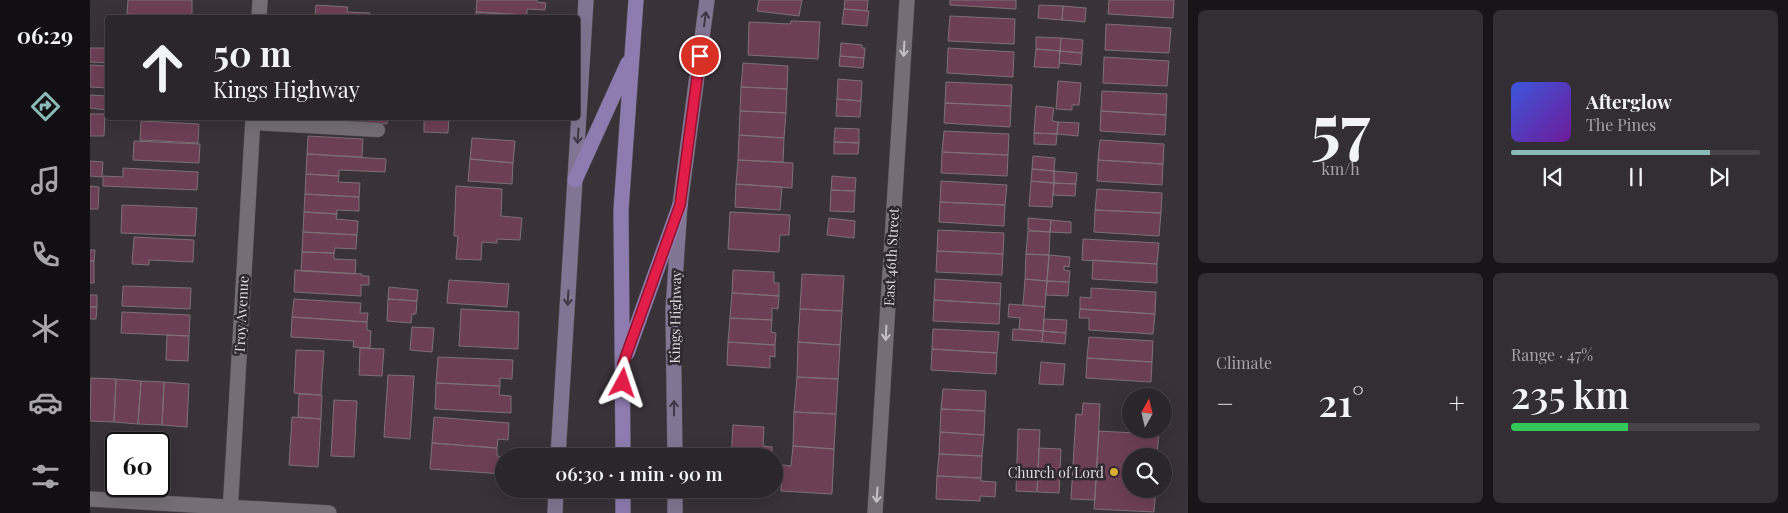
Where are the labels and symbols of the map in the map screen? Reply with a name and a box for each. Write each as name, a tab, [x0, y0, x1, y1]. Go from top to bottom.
one-way arrow	[700, 12, 710, 28]
pin	[679, 35, 721, 77]
one-way arrow	[899, 40, 908, 56]
one-way arrow	[573, 128, 583, 144]
street label: East 46th Street	[879, 206, 903, 306]
street label: Kings Highway	[665, 270, 685, 364]
street label: Troy Avenue	[229, 276, 253, 354]
one-way arrow	[564, 290, 573, 306]
one-way arrow	[882, 325, 891, 341]
position arrow	[596, 356, 648, 408]
north arrow	[1122, 388, 1172, 438]
one-way arrow	[669, 400, 679, 416]
speed limit sign: 60	[105, 432, 170, 497]
place label: Church of Lord	[1008, 463, 1104, 482]
marker: Church of Lord	[1108, 466, 1120, 478]
one-way arrow	[872, 487, 881, 503]

